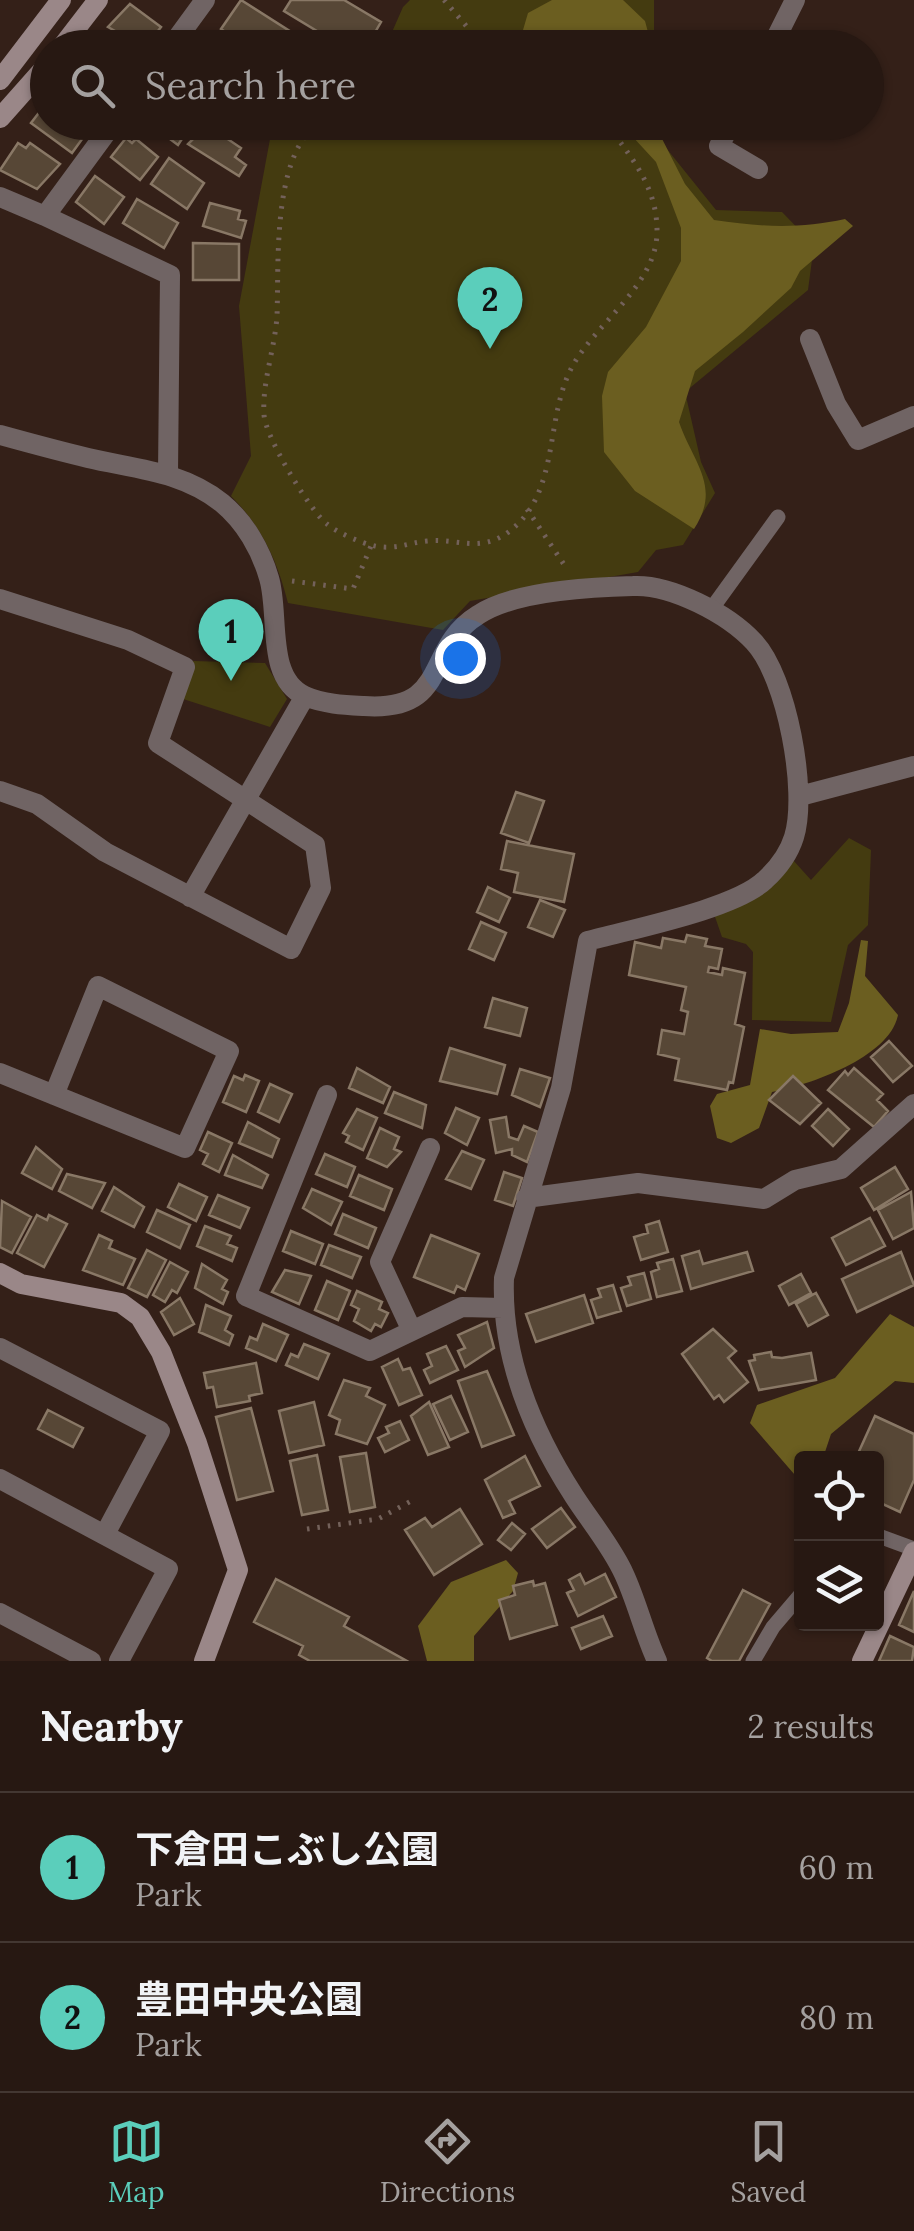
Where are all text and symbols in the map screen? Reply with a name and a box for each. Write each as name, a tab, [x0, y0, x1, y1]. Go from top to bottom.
search box	[30, 30, 884, 140]
icon: search	[65, 58, 120, 113]
text: Search here	[145, 61, 356, 109]
pin: 2	[458, 266, 522, 349]
pin: 1	[198, 598, 264, 681]
your location	[435, 633, 486, 684]
map controls	[794, 1451, 884, 1631]
button: locate	[794, 1451, 884, 1541]
button: layers	[794, 1541, 884, 1631]
text: Nearby	[40, 1699, 183, 1753]
text: 2 results	[748, 1706, 874, 1747]
text: 下倉田こぶし公園	[135, 1825, 439, 1873]
text: 1	[66, 1847, 79, 1888]
text: 60 m	[799, 1847, 874, 1888]
text: Park	[135, 1874, 202, 1915]
text: 豊田中央公園	[135, 1975, 363, 2023]
text: 2	[64, 1997, 81, 2038]
text: 80 m	[799, 1997, 874, 2038]
text: Park	[135, 2024, 202, 2065]
tab: Map	[108, 2114, 165, 2210]
tab: Directions	[380, 2114, 515, 2210]
tab: Saved	[731, 2114, 806, 2210]

